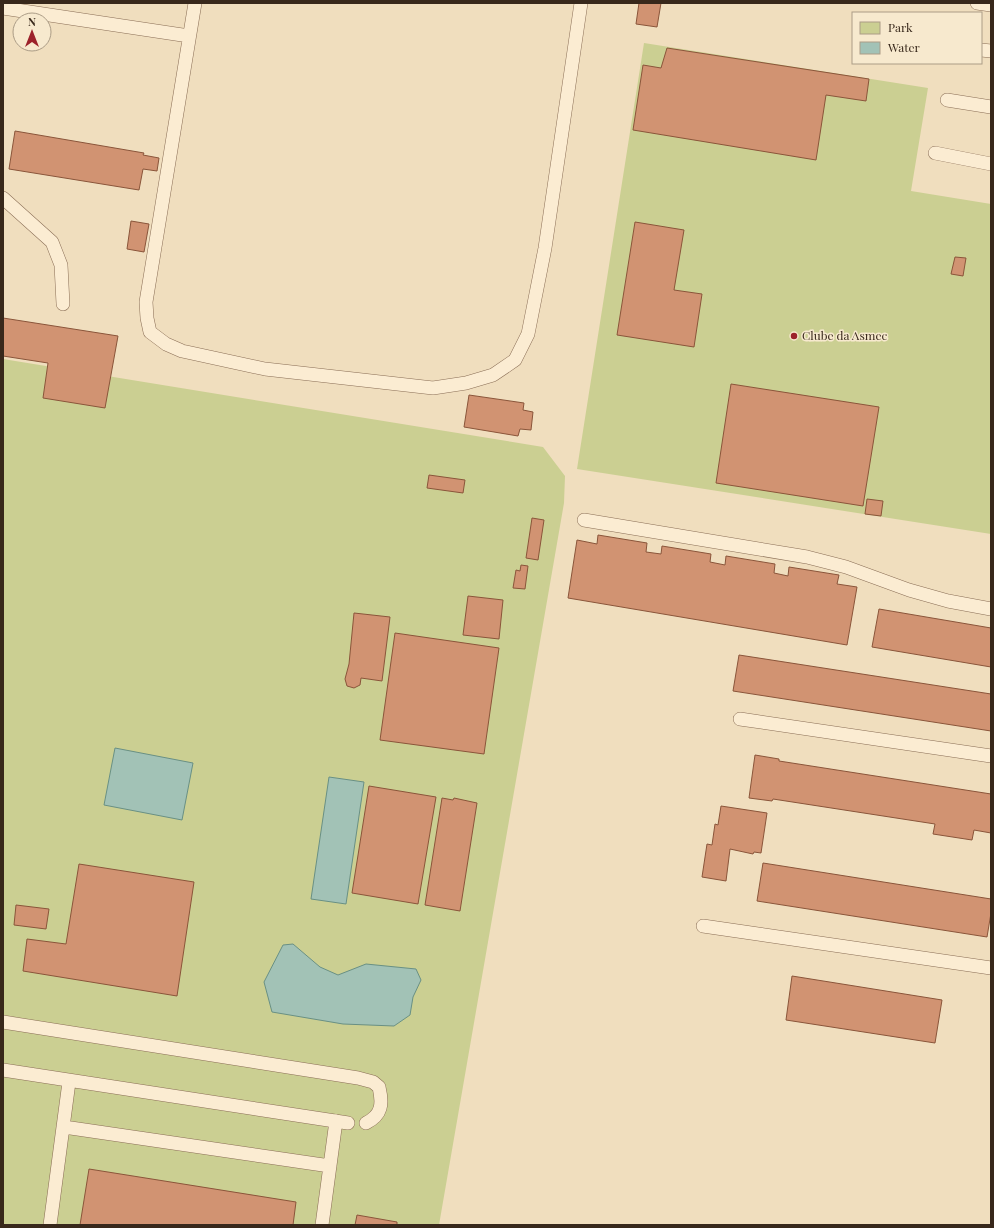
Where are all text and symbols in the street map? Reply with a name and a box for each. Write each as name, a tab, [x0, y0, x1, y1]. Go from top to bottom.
north arrow	[12, 12, 52, 52]
legend	[852, 12, 982, 64]
text: N	[28, 14, 36, 29]
text: Park	[888, 19, 913, 35]
text: Water	[887, 39, 921, 55]
place label: Clube da Asmec	[802, 327, 888, 343]
marker: Clube da Asmec	[789, 331, 799, 341]

